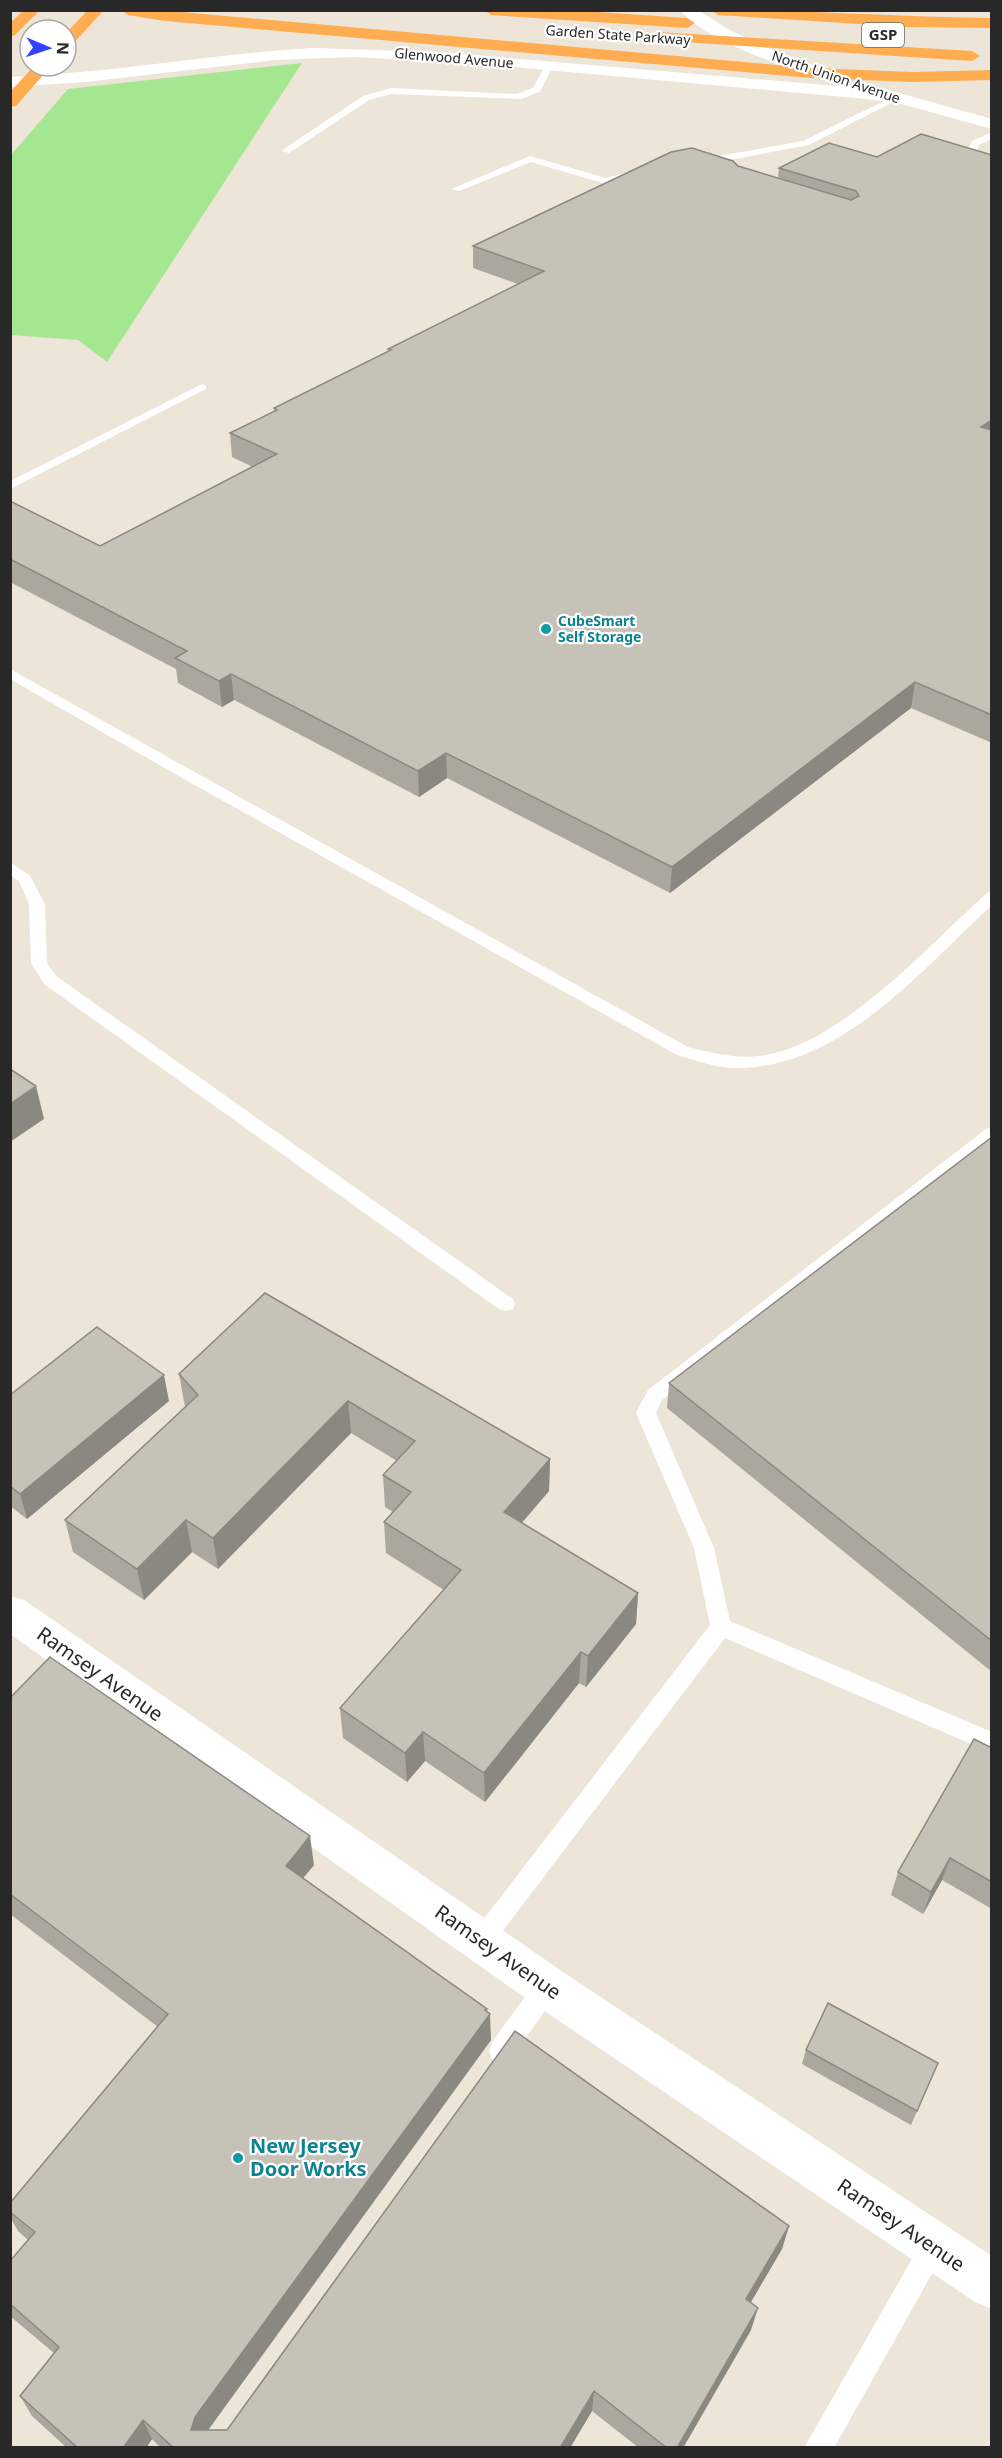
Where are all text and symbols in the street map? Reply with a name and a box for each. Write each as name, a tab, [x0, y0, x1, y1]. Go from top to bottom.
north arrow	[18, 18, 78, 78]
street label: Garden State Parkway	[545, 20, 692, 49]
road number: GSP	[862, 23, 904, 47]
text: N	[52, 42, 74, 55]
street label: Glenwood Avenue	[394, 43, 515, 72]
street label: North Union Avenue	[769, 46, 903, 107]
place label: CubeSmart Self Storage	[558, 611, 641, 646]
marker: CubeSmart Self Storage	[539, 622, 553, 636]
street label: Ramsey Avenue	[32, 1620, 169, 1727]
street label: Ramsey Avenue	[430, 1898, 567, 2005]
place label: New Jersey Door Works	[250, 2132, 367, 2182]
marker: New Jersey Door Works	[231, 2151, 245, 2165]
street label: Ramsey Avenue	[832, 2172, 970, 2277]

